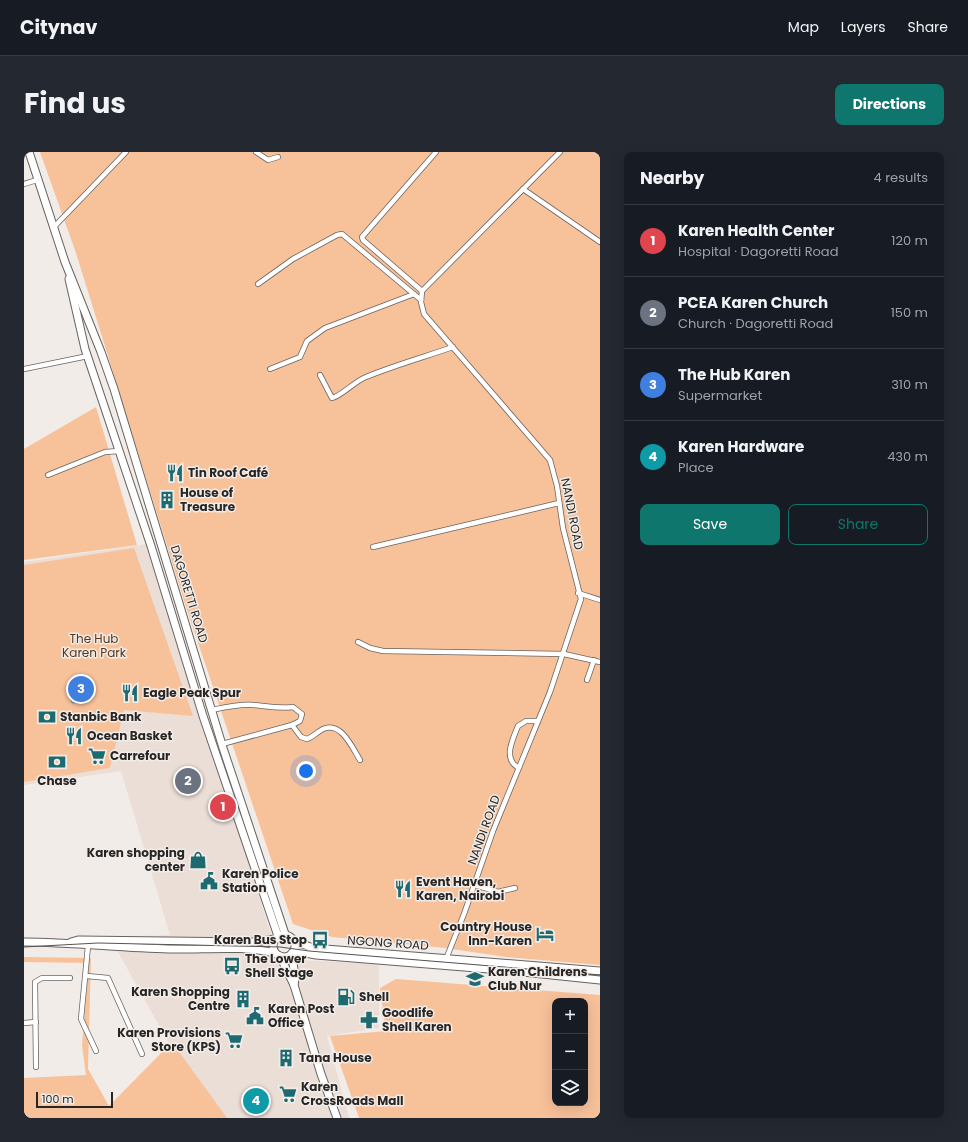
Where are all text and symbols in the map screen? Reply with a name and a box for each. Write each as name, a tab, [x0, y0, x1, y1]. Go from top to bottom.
text: Citynav	[20, 14, 97, 41]
text: Map	[788, 17, 819, 37]
text: Layers	[841, 17, 885, 37]
text: Share	[907, 17, 948, 37]
text: Find us	[24, 84, 126, 123]
button: Directions	[835, 84, 944, 125]
text: Nearby	[640, 166, 704, 190]
text: 4 results	[874, 168, 928, 187]
text: Karen Health Center	[678, 220, 834, 241]
text: 1	[651, 231, 655, 250]
text: 120 m	[891, 231, 928, 250]
text: Hospital · Dagoretti Road	[678, 242, 838, 261]
text: PCEA Karen Church	[678, 292, 828, 313]
text: 2	[649, 303, 657, 322]
text: 150 m	[891, 303, 928, 322]
text: Church · Dagoretti Road	[678, 314, 833, 333]
text: The Hub Karen	[678, 364, 790, 385]
text: 3	[649, 375, 657, 394]
text: 310 m	[891, 375, 928, 394]
text: Supermarket	[678, 386, 762, 405]
text: Karen Hardware	[678, 436, 804, 457]
text: 4	[649, 447, 657, 466]
text: 430 m	[887, 447, 928, 466]
text: Place	[678, 458, 713, 477]
restaurant icon: Tin Roof Café	[165, 463, 185, 483]
place label: Tin Roof Café	[188, 464, 269, 481]
street label: NANDI ROAD	[557, 476, 588, 551]
place label: House of Treasure	[180, 484, 236, 515]
building icon: House of Treasure	[157, 490, 177, 510]
button: Save	[640, 504, 780, 545]
button: Share	[788, 504, 928, 545]
street label: DAGORETTI ROAD	[167, 543, 212, 645]
park label: The Hub Karen Park	[62, 630, 127, 661]
pin: 3	[68, 674, 94, 704]
restaurant icon: Eagle Peak Spur	[120, 683, 140, 703]
place label: Eagle Peak Spur	[143, 684, 241, 701]
bank icon: Stanbic Bank	[37, 707, 57, 727]
place label: Stanbic Bank	[60, 708, 142, 725]
restaurant icon: Ocean Basket	[64, 726, 84, 746]
place label: Ocean Basket	[87, 727, 172, 744]
supermarket icon: Carrefour	[87, 746, 107, 766]
place label: Carrefour	[110, 747, 170, 764]
bank icon: Chase	[47, 752, 67, 772]
your location	[296, 761, 316, 781]
pin: 2	[175, 766, 201, 796]
place label: Chase	[37, 772, 77, 789]
pin: 1	[210, 792, 236, 822]
street label: NANDI ROAD	[463, 793, 504, 867]
place label: Karen shopping center	[87, 844, 185, 875]
shop icon: Karen shopping center	[188, 850, 208, 870]
place label: Karen Police Station	[222, 865, 299, 896]
public building icon: Karen Police Station	[199, 871, 219, 891]
place label: Event Haven, Karen, Nairobi	[416, 873, 504, 904]
restaurant icon: Event Haven, Karen, Nairobi	[393, 879, 413, 899]
place label: Country House Inn-Karen	[440, 918, 533, 949]
hotel icon: Country House Inn-Karen	[535, 924, 555, 944]
bus stop icon: Karen Bus Stop	[310, 930, 330, 950]
place label: Karen Bus Stop	[214, 931, 307, 948]
street label: NGONG ROAD	[347, 931, 429, 954]
place label: The Lower Shell Stage	[245, 950, 314, 981]
bus stop icon: The Lower Shell Stage	[222, 956, 242, 976]
place label: Karen Childrens Club Nur	[488, 963, 588, 994]
school or university icon: Karen Childrens Club Nur	[465, 969, 485, 989]
place label: Karen Shopping Centre	[131, 983, 231, 1014]
fuel station icon: Shell	[336, 987, 356, 1007]
place label: Shell	[359, 988, 389, 1005]
building icon: Karen Shopping Centre	[233, 989, 253, 1009]
map controls	[552, 998, 588, 1106]
button: +	[552, 998, 588, 1034]
place label: Karen Post Office	[268, 1000, 335, 1031]
place label: Goodlife Shell Karen	[382, 1004, 452, 1035]
public building icon: Karen Post Office	[245, 1006, 265, 1026]
pharmacy icon: Goodlife Shell Karen	[359, 1010, 379, 1030]
place label: Karen Provisions Store (KPS)	[117, 1024, 221, 1055]
supermarket icon: Karen Provisions Store (KPS)	[224, 1030, 244, 1050]
button: −	[552, 1034, 588, 1070]
building icon: Tana House	[276, 1048, 296, 1068]
place label: Tana House	[299, 1049, 372, 1066]
button: layers	[552, 1070, 588, 1106]
place label: Karen CrossRoads Mall	[301, 1078, 404, 1109]
supermarket icon: Karen CrossRoads Mall	[278, 1084, 298, 1104]
pin: 4	[243, 1086, 269, 1116]
scale bar	[36, 1090, 113, 1109]
text: 100 m	[42, 1091, 74, 1107]

